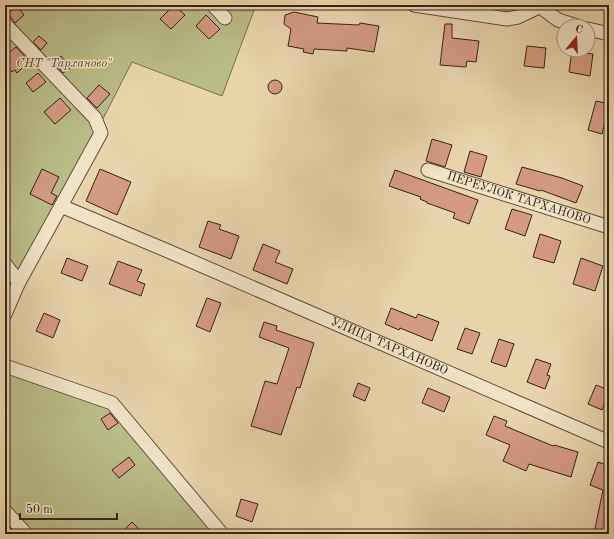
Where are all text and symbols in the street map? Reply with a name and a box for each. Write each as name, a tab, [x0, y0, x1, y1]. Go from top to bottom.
north arrow	[556, 18, 596, 58]
text: С	[573, 24, 584, 36]
park label: СНТ "Тарханово"	[16, 58, 113, 70]
street label: ПЕРЕУЛОК ТАРХАНОВО	[445, 170, 592, 227]
street label: УЛИЦА ТАРХАНОВО	[329, 316, 450, 377]
scale bar	[20, 495, 117, 521]
text: 50 m	[26, 503, 53, 516]

